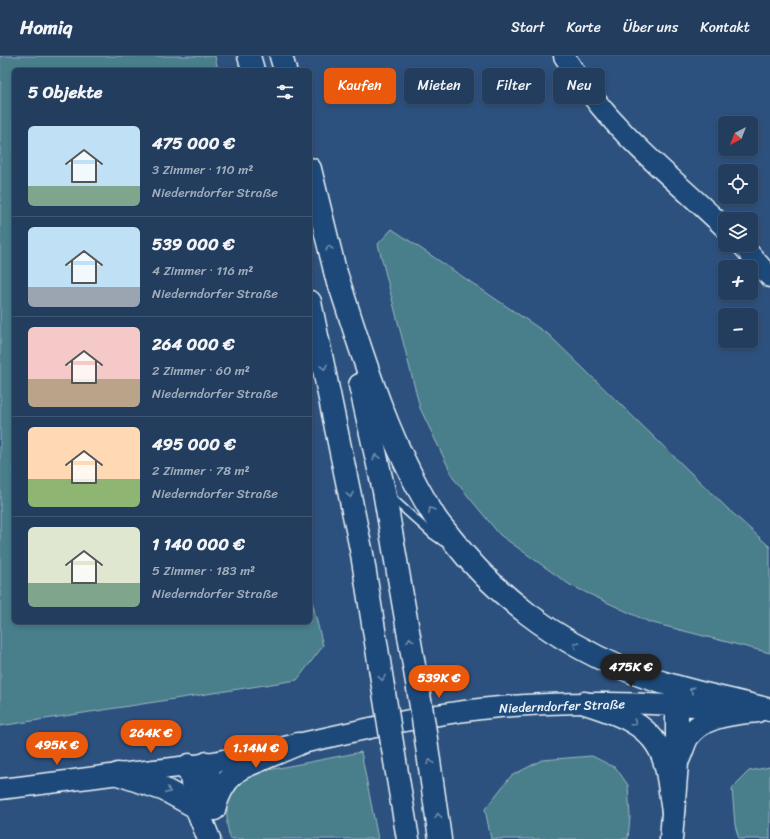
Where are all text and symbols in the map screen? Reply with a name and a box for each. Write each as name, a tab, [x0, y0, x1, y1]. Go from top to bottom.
text: Homiq	[20, 11, 72, 44]
text: Start	[511, 15, 544, 40]
text: Karte	[566, 15, 601, 40]
text: Über uns	[623, 15, 678, 40]
text: Kontakt	[700, 15, 750, 40]
chip: Kaufen	[324, 68, 396, 104]
chip: Mieten	[404, 68, 474, 104]
chip: Filter	[482, 68, 545, 104]
chip: Neu	[553, 68, 605, 104]
text: 5 Objekte	[28, 77, 103, 107]
icon: filters	[274, 81, 296, 103]
north arrow	[718, 116, 758, 156]
map controls	[718, 116, 758, 348]
text: 475 000 €	[152, 128, 235, 158]
icon: home	[60, 142, 108, 190]
text: 3 Zimmer · 110 m²	[152, 158, 253, 181]
button: locate	[718, 164, 758, 204]
text: Niederndorfer Straße	[152, 181, 278, 204]
button: layers	[718, 212, 758, 252]
text: 539 000 €	[152, 229, 235, 259]
icon: home	[60, 243, 108, 291]
one-way arrow	[326, 245, 334, 251]
text: 4 Zimmer · 116 m²	[152, 259, 253, 282]
button: +	[718, 260, 758, 300]
text: Niederndorfer Straße	[152, 282, 278, 305]
button: −	[718, 308, 758, 348]
text: 264 000 €	[152, 329, 234, 359]
icon: home	[60, 343, 108, 391]
text: 2 Zimmer · 60 m²	[152, 359, 250, 382]
one-way arrow	[319, 364, 327, 371]
text: Niederndorfer Straße	[152, 382, 278, 405]
text: 495 000 €	[152, 429, 236, 459]
icon: home	[60, 443, 108, 491]
one-way arrow	[373, 454, 381, 460]
text: 2 Zimmer · 78 m²	[152, 459, 250, 482]
text: Niederndorfer Straße	[152, 482, 278, 505]
one-way arrow	[345, 492, 354, 498]
one-way arrow	[428, 507, 435, 515]
text: 1 140 000 €	[152, 529, 245, 559]
icon: home	[60, 543, 108, 591]
text: 5 Zimmer · 183 m²	[152, 559, 255, 582]
text: Niederndorfer Straße	[152, 582, 278, 605]
one-way arrow	[406, 637, 415, 643]
one-way arrow	[573, 643, 580, 650]
pin: 475K €	[598, 654, 664, 688]
text: 475K €	[609, 655, 653, 678]
pin: 539K €	[406, 665, 472, 699]
text: 539K €	[418, 666, 460, 689]
one-way arrow	[377, 675, 386, 681]
one-way arrow	[688, 686, 695, 694]
street label: Niederndorfer Straße	[499, 692, 626, 720]
one-way arrow	[630, 718, 637, 726]
pin: 264K €	[118, 720, 184, 754]
text: 264K €	[130, 721, 172, 744]
pin: 495K €	[24, 732, 90, 766]
text: 495K €	[35, 733, 79, 756]
pin: 1.14M €	[219, 735, 293, 769]
text: 1.14M €	[233, 736, 279, 759]
one-way arrow	[426, 759, 435, 765]
one-way arrow	[164, 786, 171, 794]
one-way arrow	[433, 813, 442, 819]

